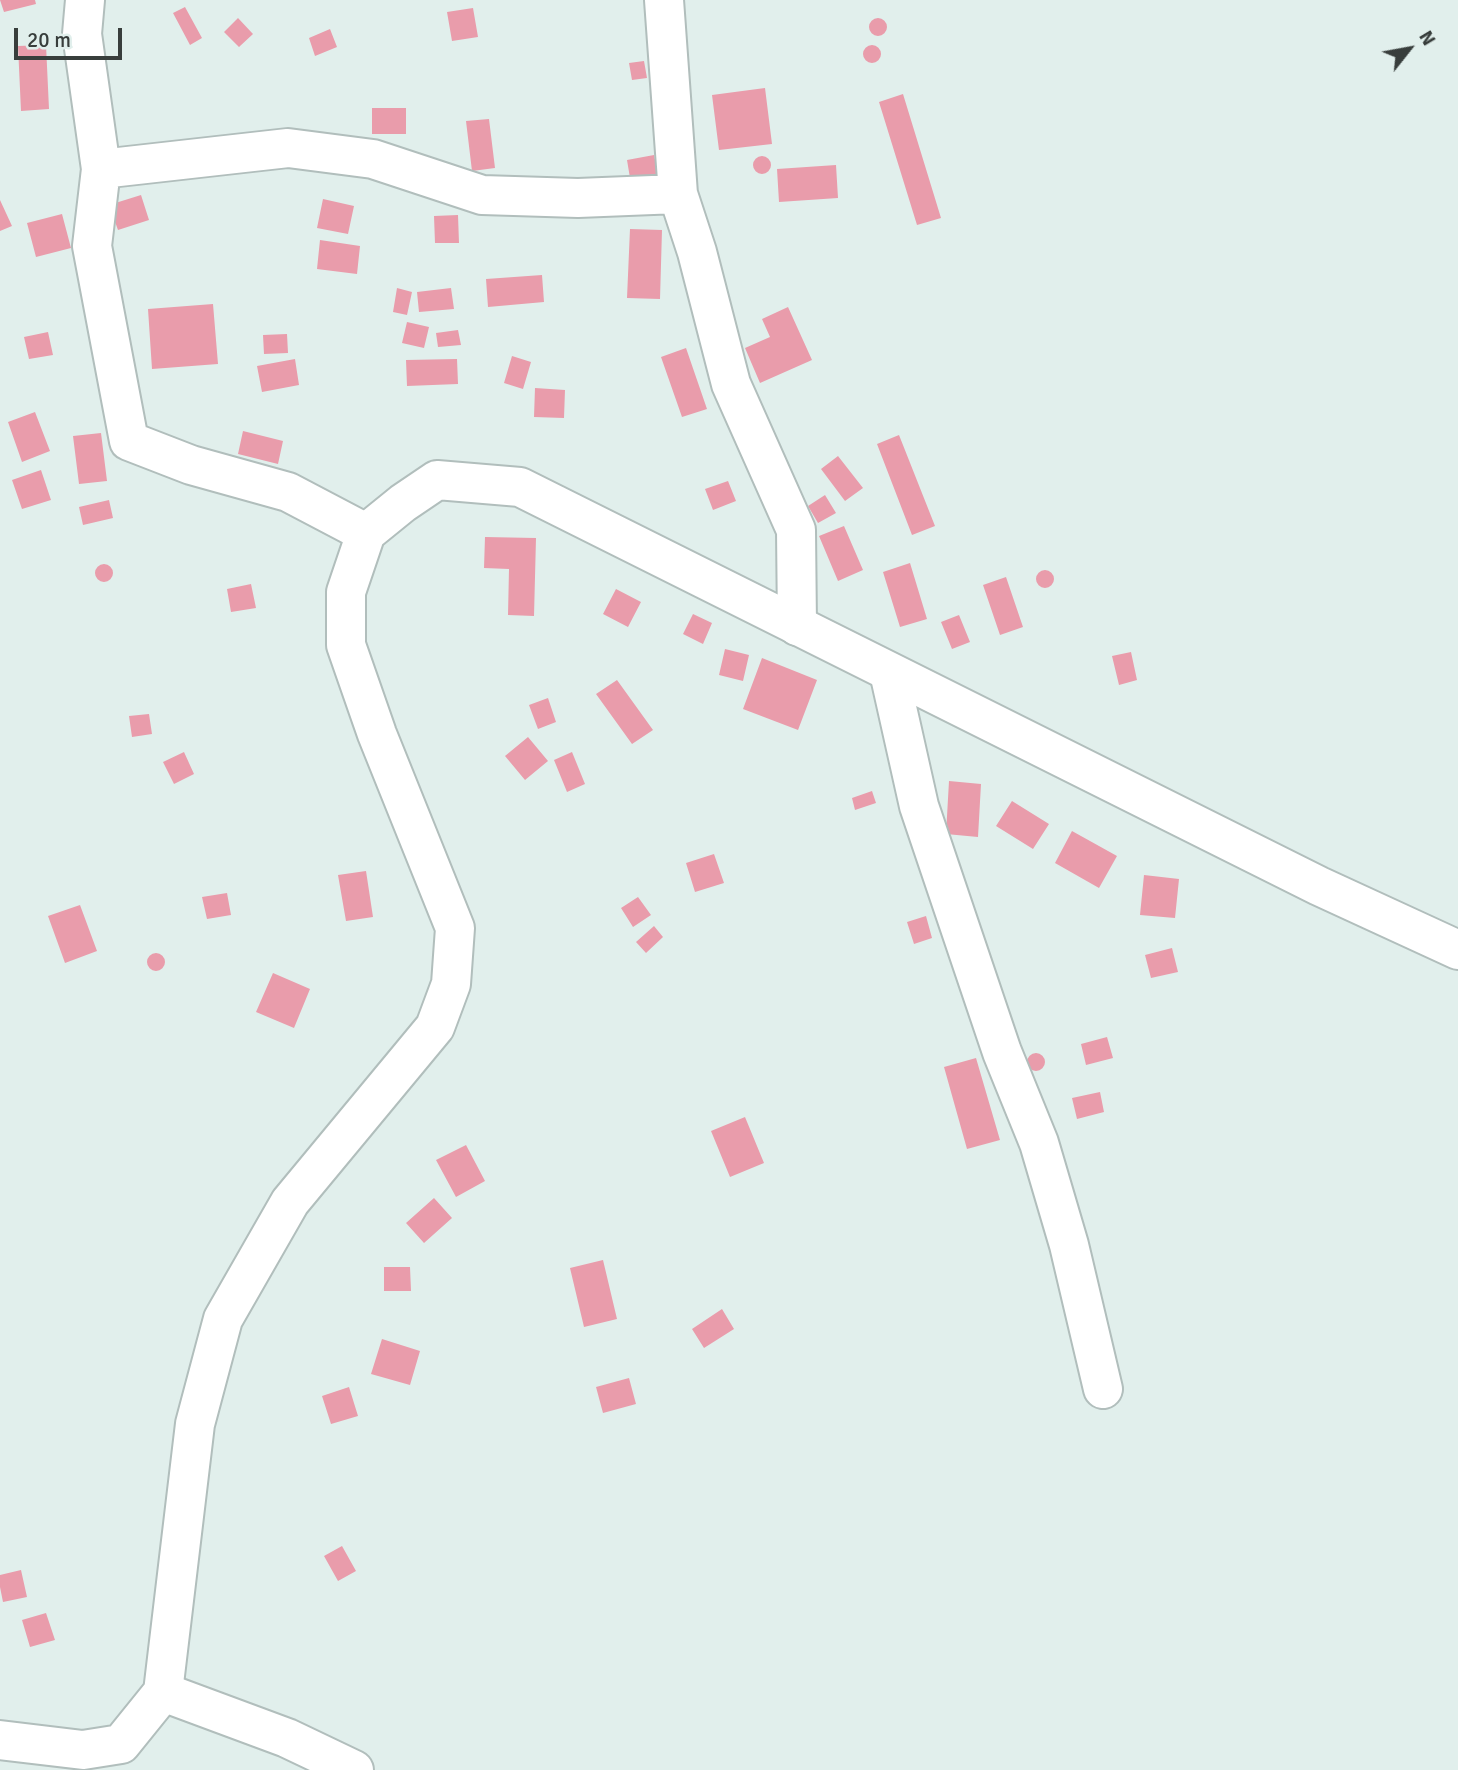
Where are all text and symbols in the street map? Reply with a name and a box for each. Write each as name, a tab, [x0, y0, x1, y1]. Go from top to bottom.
scale bar	[18, 14, 126, 58]
north arrow	[1374, 14, 1444, 84]
text: N	[1413, 26, 1441, 50]
text: 20 m	[27, 27, 71, 53]

